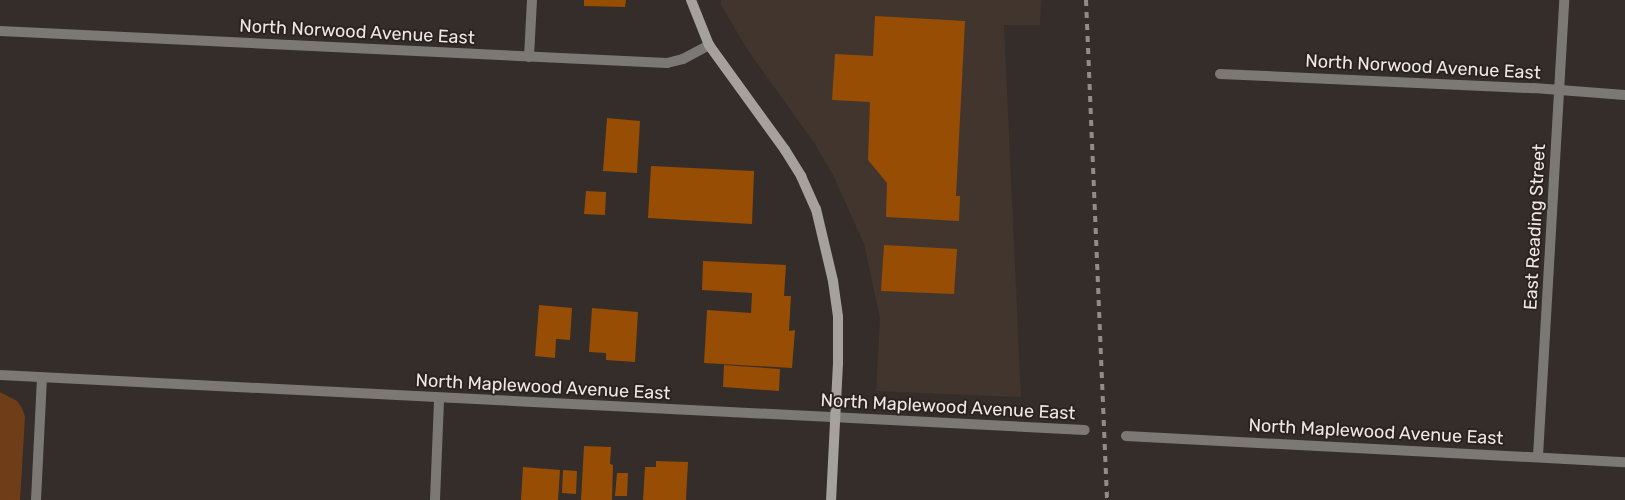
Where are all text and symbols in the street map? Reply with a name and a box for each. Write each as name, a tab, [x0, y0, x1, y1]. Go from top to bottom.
street label: North Norwood Avenue East	[238, 15, 476, 49]
street label: North Norwood Avenue East	[1304, 50, 1542, 84]
street label: East Reading Street	[1520, 143, 1550, 311]
street label: North Maplewood Avenue East	[415, 370, 671, 404]
street label: North Maplewood Avenue East	[820, 390, 1076, 424]
street label: North Maplewood Avenue East	[1248, 415, 1504, 449]

